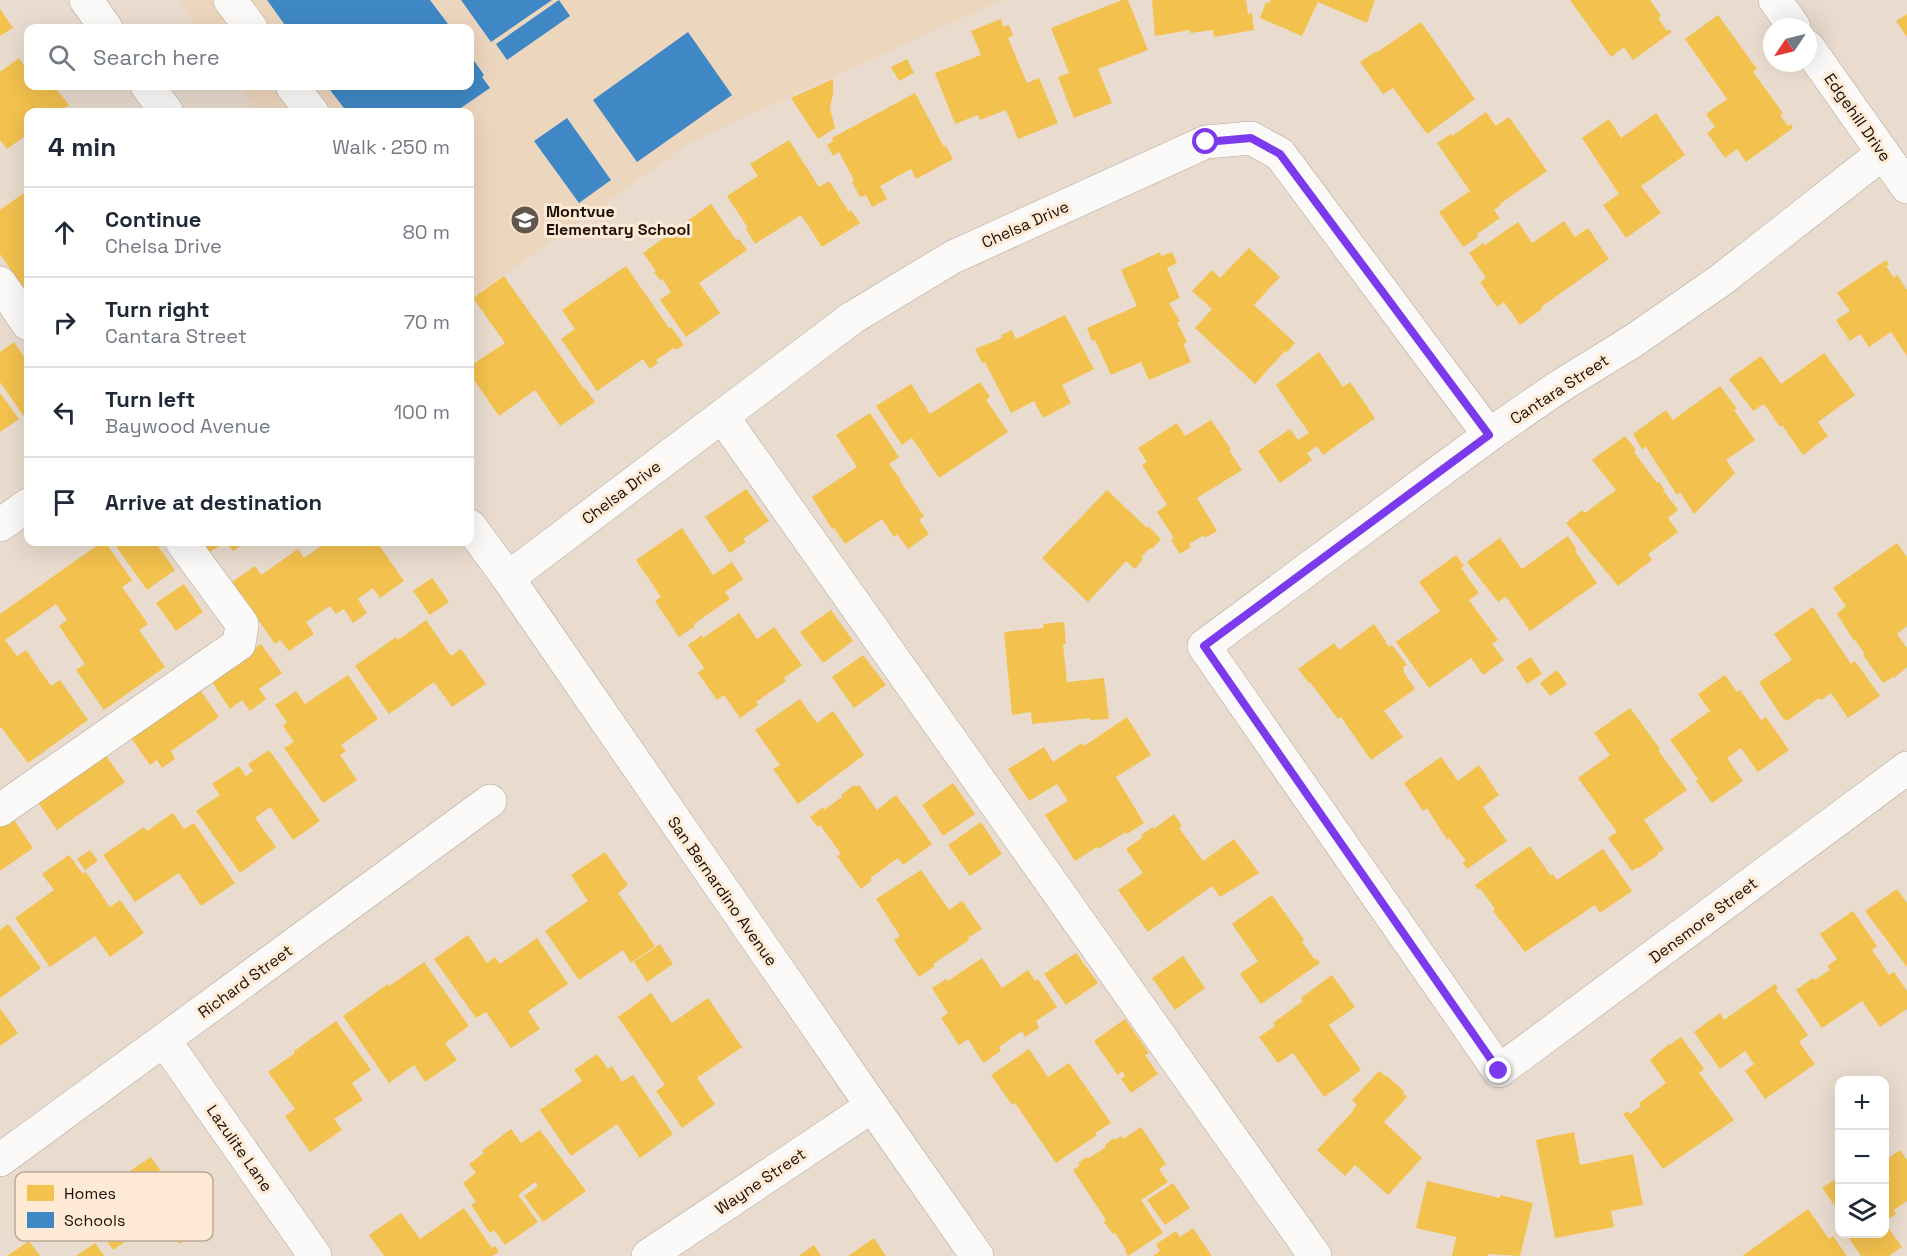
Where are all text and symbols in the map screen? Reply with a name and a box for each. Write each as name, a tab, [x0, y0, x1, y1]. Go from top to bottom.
north arrow	[1763, 18, 1817, 72]
search box	[24, 24, 474, 90]
icon: search	[45, 41, 78, 74]
text: Search here	[93, 43, 220, 71]
street label: Edgehill Drive	[1819, 69, 1896, 166]
route start	[1192, 128, 1218, 154]
text: 4 min	[48, 130, 116, 164]
text: Walk · 250 m	[332, 134, 450, 160]
street label: Chelsa Drive	[978, 196, 1072, 253]
place label: Montvue Elementary School	[546, 201, 690, 240]
school or university icon: Montvue Elementary School	[509, 204, 541, 236]
text: Continue	[105, 205, 201, 233]
icon: ahead	[48, 216, 81, 249]
text: 80 m	[402, 219, 450, 245]
text: Chelsa Drive	[105, 233, 222, 259]
text: Turn right	[105, 295, 210, 323]
icon: right	[48, 306, 81, 339]
text: 70 m	[404, 309, 450, 335]
text: Cantara Street	[105, 323, 247, 349]
street label: Cantara Street	[1506, 350, 1613, 429]
text: Turn left	[105, 385, 195, 413]
icon: left	[48, 396, 81, 429]
text: 100 m	[394, 399, 450, 425]
text: Baywood Avenue	[105, 413, 271, 439]
street label: Chelsa Drive	[578, 456, 665, 529]
icon: arrive	[48, 486, 81, 519]
text: Arrive at destination	[105, 488, 322, 516]
street label: San Bernardino Avenue	[663, 812, 782, 970]
street label: Densmore Street	[1645, 873, 1762, 968]
street label: Richard Street	[194, 940, 297, 1023]
route end	[1485, 1057, 1511, 1083]
map controls	[1835, 1076, 1889, 1238]
button: +	[1835, 1076, 1889, 1130]
street label: Lazulite Lane	[202, 1101, 277, 1196]
button: −	[1835, 1130, 1889, 1184]
street label: Wayne Street	[711, 1143, 810, 1219]
legend	[15, 1172, 213, 1241]
text: Homes	[64, 1183, 116, 1204]
button: layers	[1835, 1184, 1889, 1238]
text: Schools	[64, 1210, 125, 1231]

